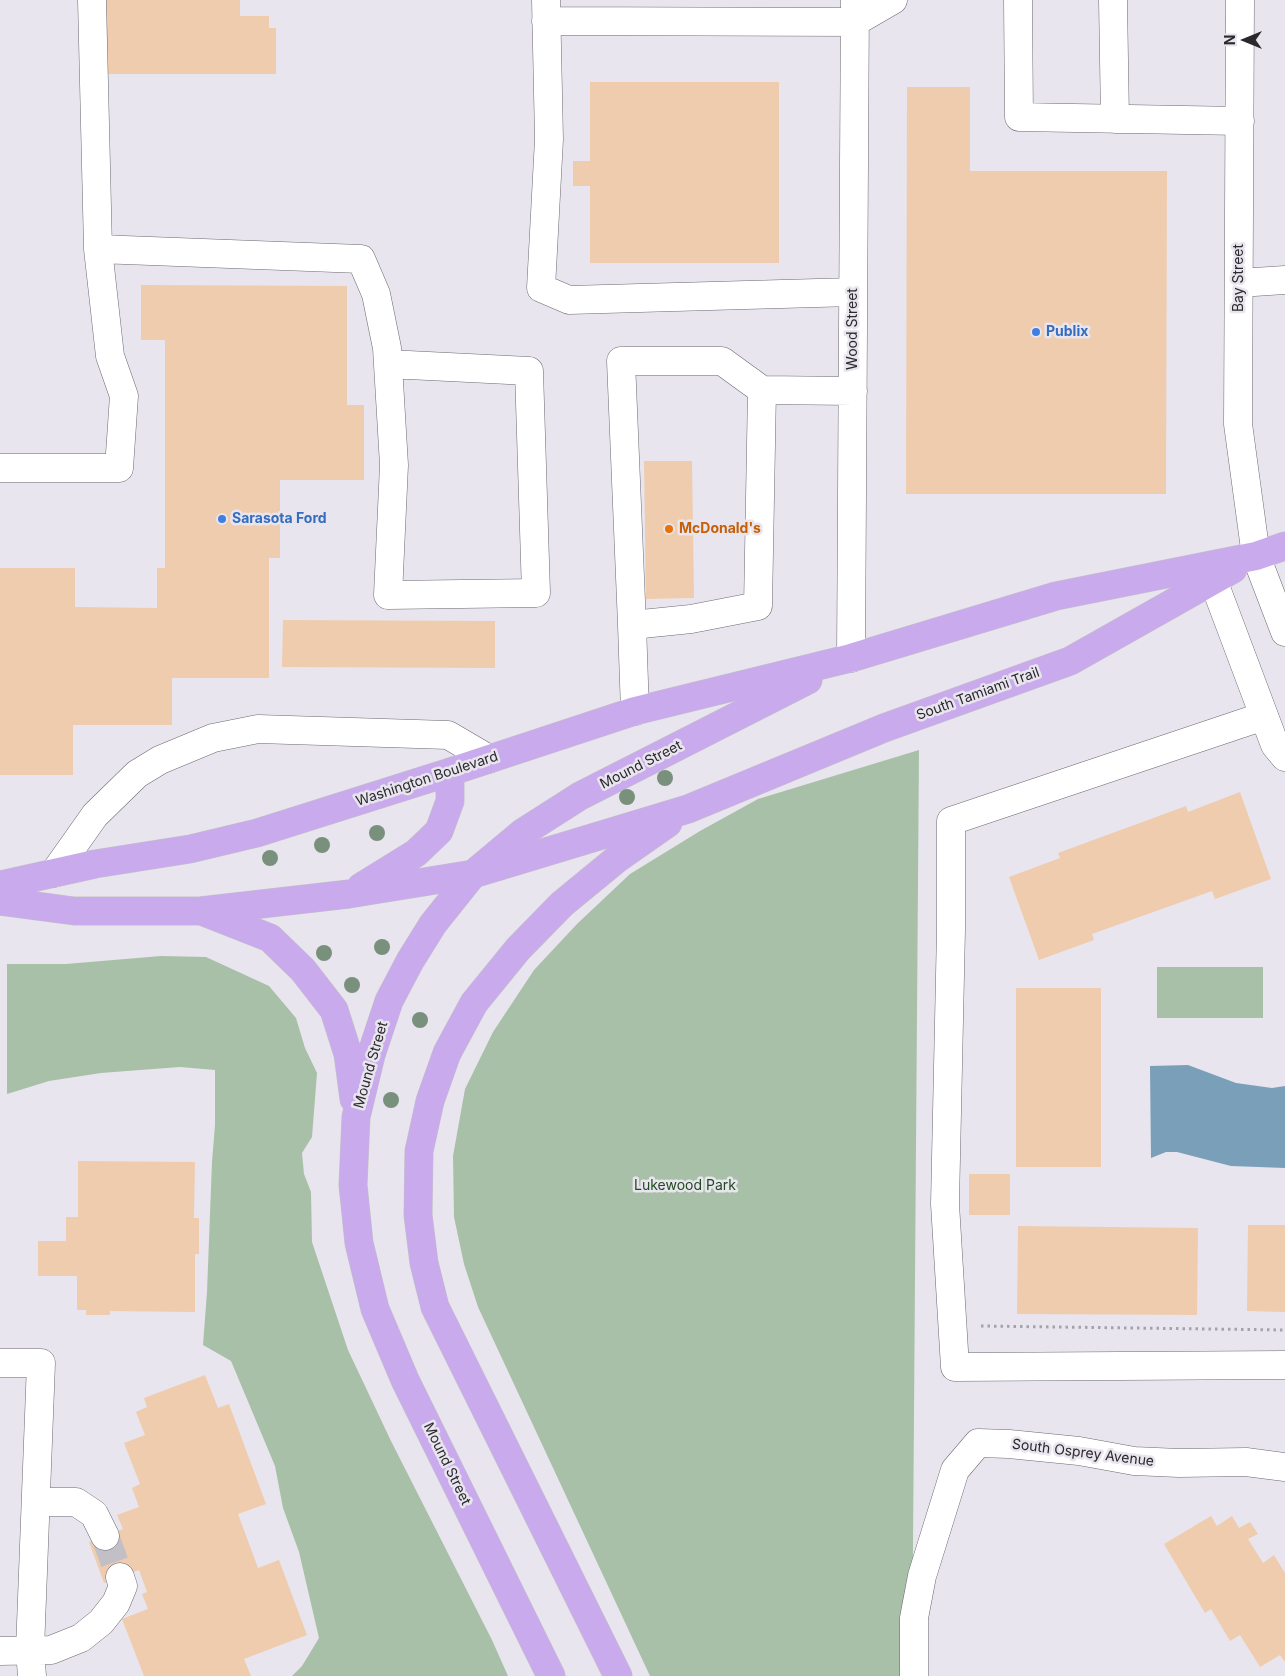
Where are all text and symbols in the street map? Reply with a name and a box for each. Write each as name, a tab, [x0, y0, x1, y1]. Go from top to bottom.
north arrow	[1220, 15, 1270, 65]
text: N	[1221, 35, 1238, 45]
street label: Bay Street	[1231, 244, 1247, 312]
street label: Wood Street	[845, 288, 861, 370]
place label: Publix	[1046, 324, 1088, 340]
marker: Publix	[1030, 326, 1042, 338]
place label: Sarasota Ford	[232, 511, 327, 527]
marker: Sarasota Ford	[216, 513, 228, 525]
place label: McDonald's	[679, 521, 761, 537]
marker: McDonald's	[663, 523, 675, 535]
street label: South Tamiami Trail	[914, 664, 1042, 724]
street label: Mound Street	[597, 737, 685, 793]
street label: Washington Boulevard	[354, 748, 500, 810]
street label: Mound Street	[351, 1020, 391, 1110]
park label: Lukewood Park	[634, 1178, 736, 1194]
street label: Mound Street	[420, 1420, 474, 1508]
street label: South Osprey Avenue	[1011, 1436, 1155, 1470]

